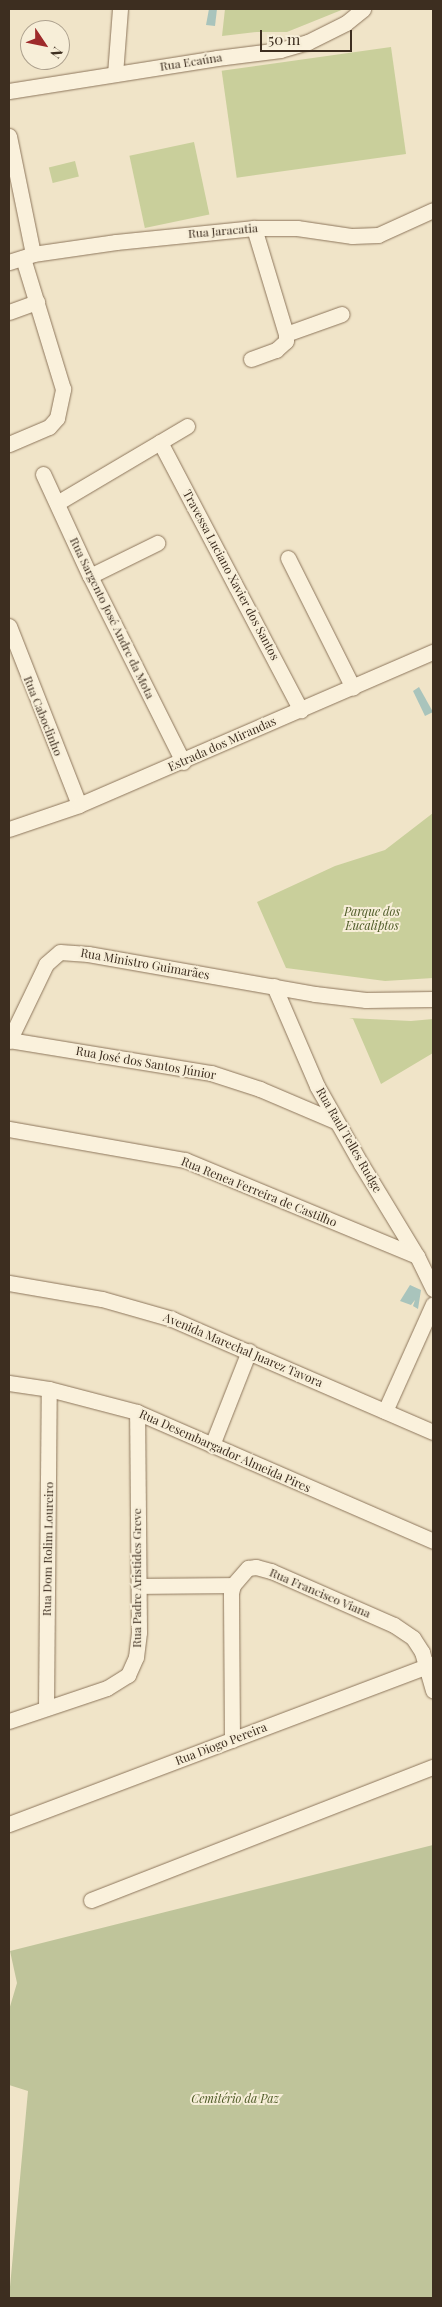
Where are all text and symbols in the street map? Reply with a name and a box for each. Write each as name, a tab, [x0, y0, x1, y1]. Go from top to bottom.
north arrow	[20, 20, 70, 70]
scale bar	[262, 20, 354, 52]
text: 50 m	[268, 29, 300, 49]
text: N	[46, 44, 68, 63]
street label: Rua Ecaúna	[159, 50, 223, 74]
street label: Rua Jaracatia	[187, 221, 259, 241]
street label: Travessa Luciano Xavier dos Santos	[180, 487, 282, 663]
street label: Rua Sargento José Andre da Mota	[66, 535, 158, 701]
street label: Rua Caboclinho	[20, 674, 66, 758]
street label: Estrada dos Mirandas	[166, 714, 278, 774]
park label: Parque dos Eucaliptos	[344, 905, 400, 933]
street label: Rua Ministro Guimarães	[79, 946, 211, 982]
street label: Rua José dos Santos Júnior	[75, 1044, 217, 1082]
street label: Rua Raul Telles Rudge	[313, 1085, 385, 1195]
street label: Rua Renea Ferreira de Castilho	[179, 1154, 339, 1230]
street label: Avenida Marechal Juarez Tavora	[161, 1310, 325, 1390]
street label: Rua Desembargador Almeida Pires	[137, 1406, 313, 1496]
street label: Rua Dom Rolim Loureiro	[40, 1482, 56, 1616]
street label: Rua Padre Aristides Greve	[130, 1508, 144, 1648]
street label: Rua Francisco Viana	[267, 1565, 373, 1621]
street label: Rua Diogo Pereira	[173, 1720, 269, 1768]
park label: Cemitério da Paz	[191, 2092, 279, 2106]

